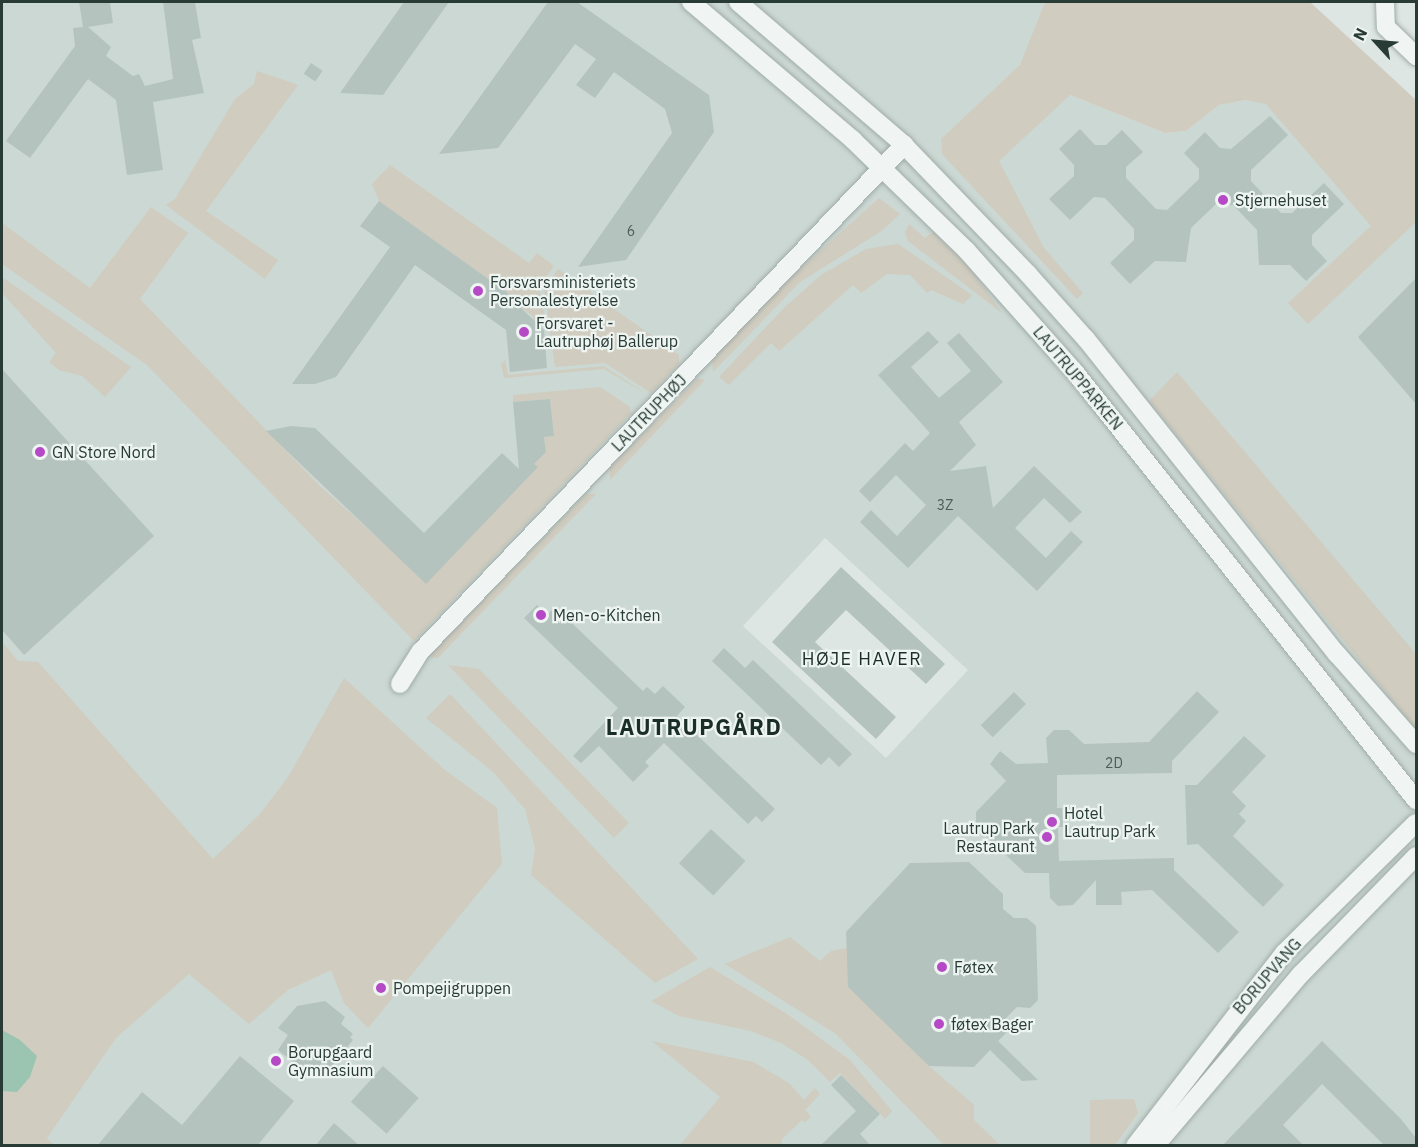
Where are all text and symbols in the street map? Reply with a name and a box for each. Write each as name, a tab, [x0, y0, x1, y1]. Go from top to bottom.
north arrow	[1346, 12, 1406, 72]
text: N	[1348, 25, 1371, 44]
place label: Stjernehuset	[1235, 190, 1327, 210]
marker: Stjernehuset	[1216, 193, 1230, 207]
house number: 6	[627, 223, 635, 239]
place label: Forsvarsministeriets Personalestyrelse	[490, 272, 636, 310]
marker: Forsvarsministeriets Personalestyrelse	[471, 284, 485, 298]
place label: Forsvaret - Lautruphøj Ballerup	[536, 313, 678, 351]
street label: LAUTRUPPARKEN	[1029, 322, 1127, 434]
marker: Forsvaret - Lautruphøj Ballerup	[517, 325, 531, 339]
street label: LAUTRUPHØJ	[608, 371, 690, 455]
place label: GN Store Nord	[52, 442, 156, 462]
marker: GN Store Nord	[33, 445, 47, 459]
house number: 3Z	[937, 497, 953, 513]
place label: Men-o-Kitchen	[553, 605, 661, 625]
marker: Men-o-Kitchen	[534, 608, 548, 622]
district label: HØJE HAVER	[802, 648, 922, 670]
district label: LAUTRUPGÅRD	[606, 714, 782, 740]
house number: 2D	[1105, 755, 1123, 771]
place label: Hotel Lautrup Park	[1064, 803, 1156, 841]
marker: Hotel Lautrup Park	[1045, 815, 1059, 829]
place label: Lautrup Park Restaurant	[943, 818, 1035, 856]
marker: Lautrup Park Restaurant	[1040, 830, 1054, 844]
street label: BORUPVANG	[1229, 934, 1305, 1018]
place label: Føtex	[954, 957, 994, 977]
marker: Føtex	[935, 960, 949, 974]
place label: Pompejigruppen	[393, 978, 511, 998]
marker: Pompejigruppen	[374, 981, 388, 995]
place label: føtex Bager	[951, 1014, 1033, 1034]
marker: føtex Bager	[932, 1017, 946, 1031]
place label: Borupgaard Gymnasium	[288, 1042, 374, 1080]
marker: Borupgaard Gymnasium	[269, 1054, 283, 1068]

